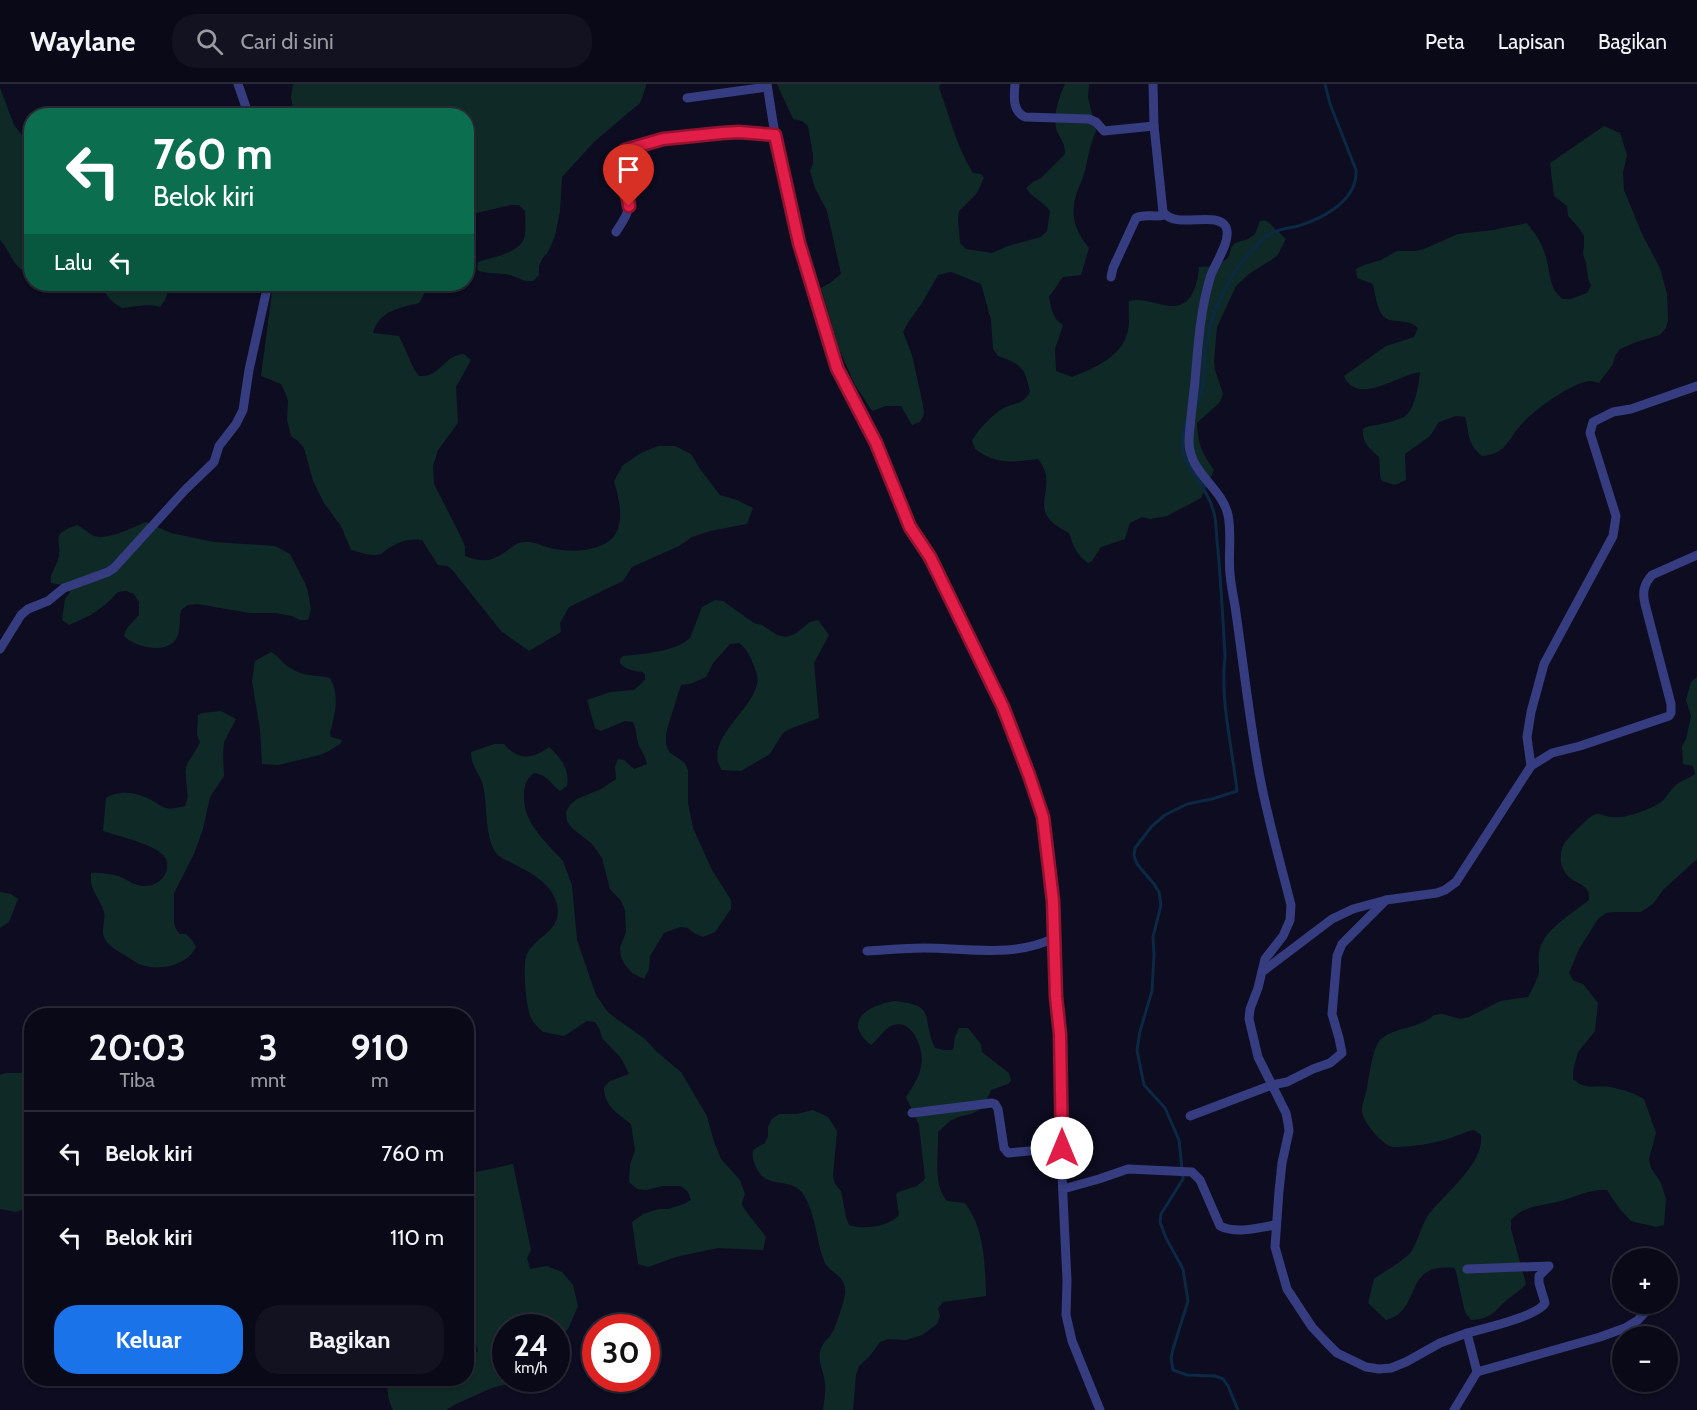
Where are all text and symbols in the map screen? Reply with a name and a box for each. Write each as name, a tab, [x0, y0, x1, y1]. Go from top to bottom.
search box	[172, 14, 592, 68]
text: Waylane	[30, 24, 136, 58]
icon: search	[193, 25, 226, 58]
text: Cari di sini	[241, 28, 334, 55]
text: Peta	[1425, 29, 1465, 54]
text: Lapisan	[1498, 29, 1565, 54]
text: Bagikan	[1598, 29, 1667, 54]
text: 760 m	[153, 128, 273, 180]
icon: left	[54, 132, 132, 210]
pin	[603, 144, 654, 206]
icon: arrive	[612, 153, 645, 186]
text: Belok kiri	[153, 180, 254, 213]
icon: left	[104, 246, 137, 279]
text: Lalu	[54, 249, 92, 276]
text: 20:03	[89, 1025, 186, 1069]
text: 3	[258, 1025, 278, 1069]
text: 910	[350, 1025, 409, 1069]
text: Tiba	[120, 1068, 155, 1092]
text: mnt	[251, 1068, 286, 1092]
text: m	[371, 1068, 389, 1092]
position arrow	[1030, 1116, 1094, 1180]
icon: left	[54, 1137, 87, 1170]
text: Belok kiri	[105, 1140, 192, 1167]
text: 760 m	[381, 1140, 444, 1167]
icon: left	[54, 1221, 87, 1254]
text: Belok kiri	[105, 1224, 192, 1251]
text: 110 m	[390, 1224, 444, 1251]
map controls	[1612, 1248, 1678, 1392]
button: +	[1612, 1248, 1678, 1314]
button: Keluar	[54, 1305, 243, 1374]
button: Bagikan	[255, 1305, 444, 1374]
speed limit sign: 30	[582, 1314, 660, 1392]
button: −	[1612, 1326, 1678, 1392]
text: 24	[514, 1327, 548, 1364]
text: km/h	[515, 1359, 547, 1377]

